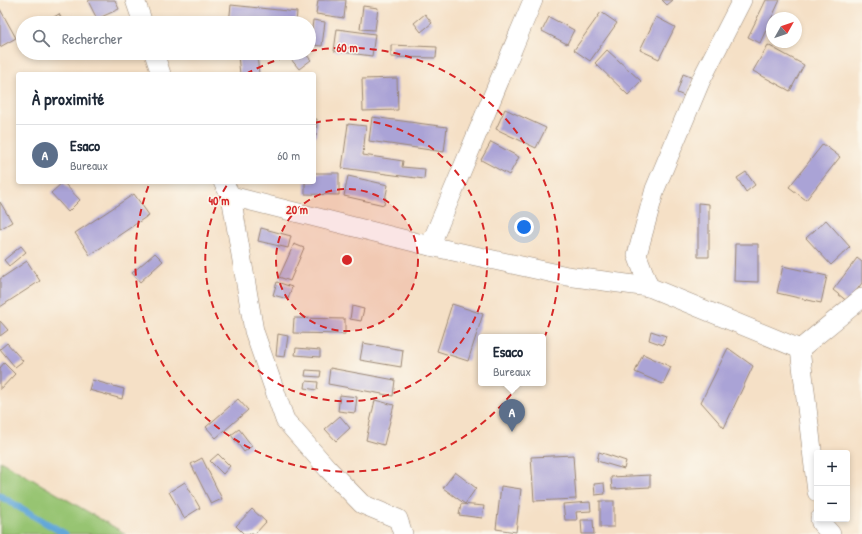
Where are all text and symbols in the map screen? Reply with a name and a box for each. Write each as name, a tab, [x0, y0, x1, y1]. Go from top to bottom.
north arrow	[766, 12, 802, 48]
search box	[16, 16, 316, 60]
icon: search	[30, 27, 52, 49]
text: Rechercher	[62, 28, 123, 49]
text: 60 m	[336, 39, 358, 56]
text: À proximité	[32, 87, 104, 110]
text: Esaco	[70, 135, 100, 156]
text: A	[42, 146, 48, 164]
text: 60 m	[277, 146, 300, 164]
text: Bureaux	[70, 156, 108, 174]
text: 40 m	[209, 192, 229, 209]
text: 20 m	[286, 201, 308, 218]
your location	[514, 217, 534, 237]
centre of rings	[340, 253, 354, 267]
popup	[478, 334, 546, 386]
text: Esaco	[493, 341, 523, 362]
text: Bureaux	[493, 362, 531, 380]
pin: A	[499, 399, 525, 432]
map controls	[814, 450, 850, 522]
button: +	[814, 450, 850, 486]
button: −	[814, 486, 850, 522]

